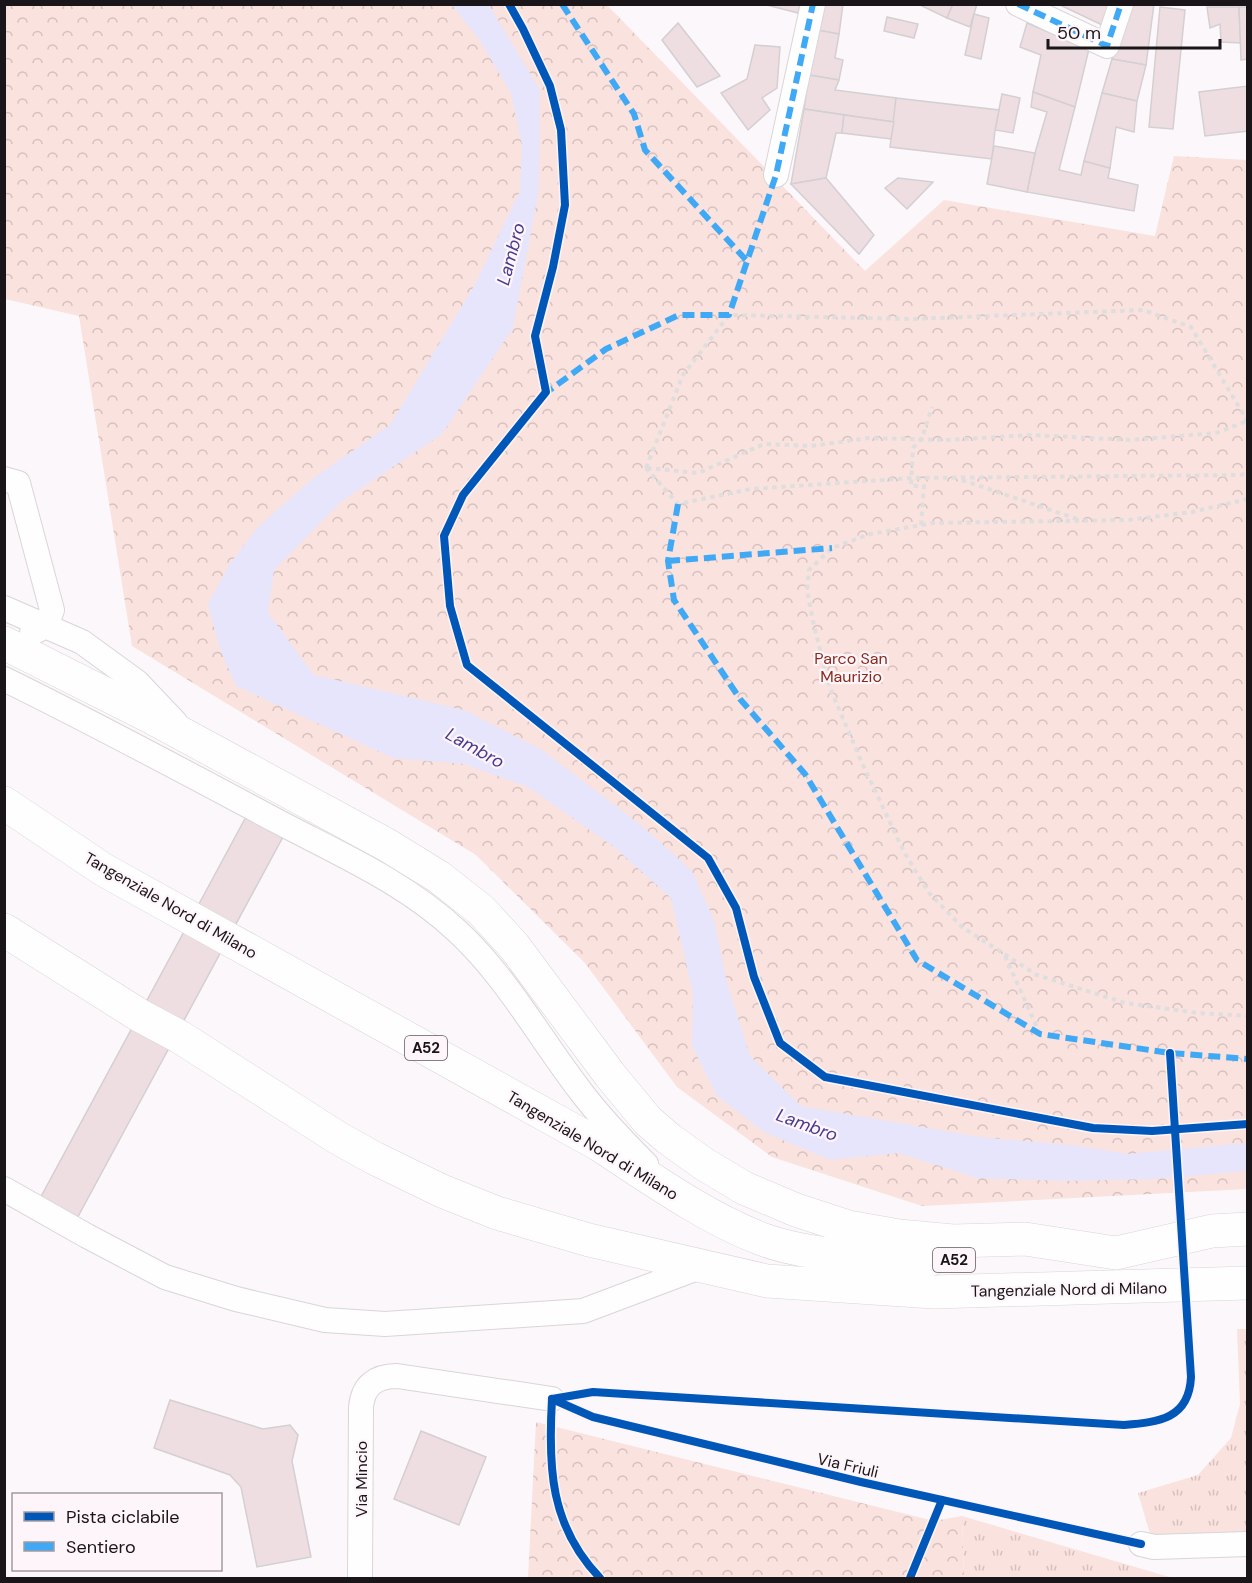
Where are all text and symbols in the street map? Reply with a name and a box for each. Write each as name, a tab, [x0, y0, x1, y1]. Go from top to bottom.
scale bar	[1048, 12, 1220, 50]
text: 50 m	[1057, 21, 1101, 45]
water label: Lambro	[491, 220, 531, 288]
park label: Parco San Maurizio	[814, 648, 888, 687]
water label: Lambro	[441, 722, 509, 774]
street label: Tangenziale Nord di Milano	[81, 847, 261, 964]
road number: A52	[405, 1036, 447, 1060]
street label: Tangenziale Nord di Milano	[503, 1086, 682, 1205]
water label: Lambro	[773, 1103, 841, 1147]
road number: A52	[933, 1248, 975, 1272]
street label: Tangenziale Nord di Milano	[971, 1277, 1167, 1302]
street label: Via Mincio	[351, 1441, 372, 1517]
street label: Via Friuli	[815, 1448, 881, 1483]
legend	[12, 1493, 222, 1571]
text: Pista ciclabile	[66, 1505, 180, 1529]
text: Sentiero	[66, 1535, 136, 1559]

